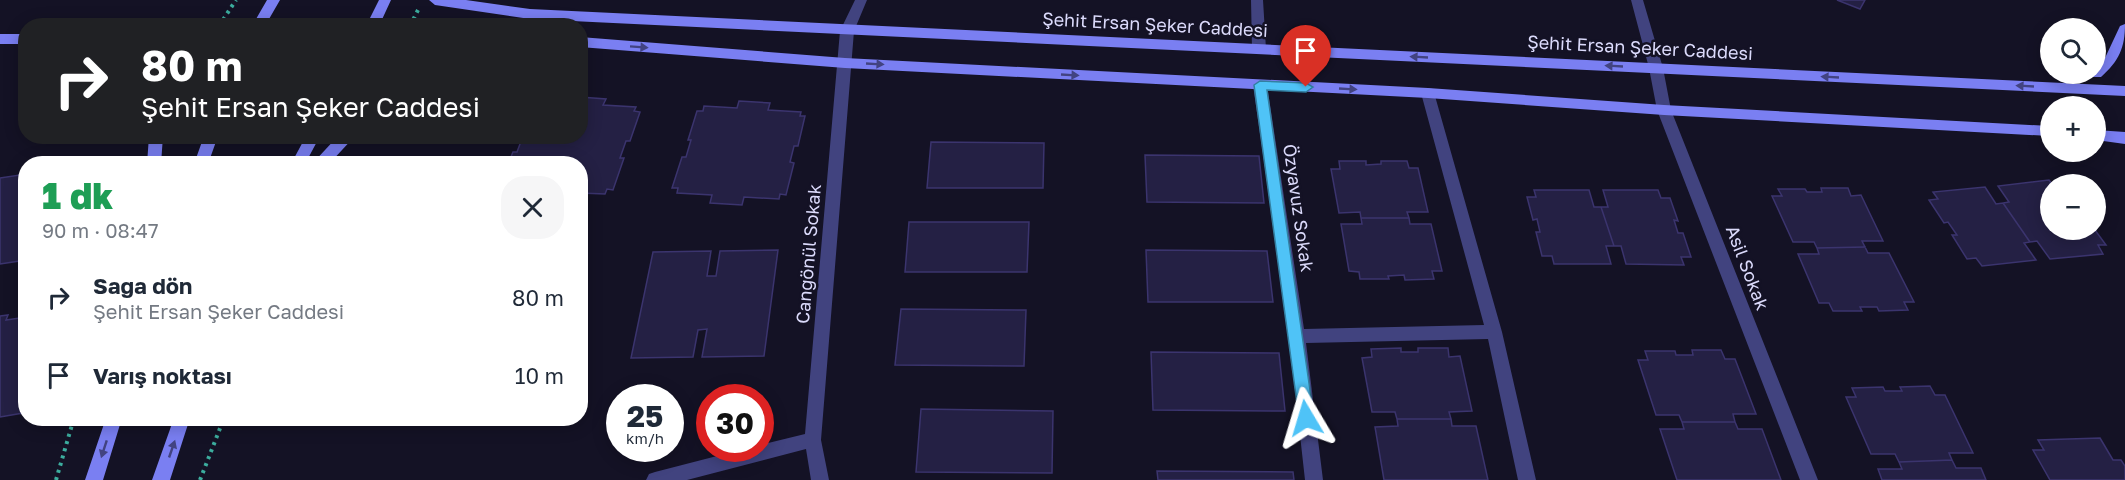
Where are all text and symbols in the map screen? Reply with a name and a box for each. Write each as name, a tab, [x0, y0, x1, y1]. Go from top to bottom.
street label: Şehit Ersan Şeker Caddesi	[1042, 7, 1268, 41]
map controls	[2040, 18, 2106, 240]
button: search	[2040, 18, 2106, 84]
pin	[1280, 25, 1331, 87]
street label: Şehit Ersan Şeker Caddesi	[1527, 30, 1753, 64]
icon: arrive	[1289, 34, 1322, 67]
text: 80 m	[141, 40, 242, 90]
icon: right	[42, 42, 120, 120]
one-way arrow	[629, 42, 648, 51]
one-way arrow	[1410, 52, 1429, 61]
one-way arrow	[866, 60, 885, 69]
one-way arrow	[1605, 62, 1624, 71]
one-way arrow	[1060, 70, 1079, 80]
one-way arrow	[1820, 72, 1839, 81]
one-way arrow	[2015, 82, 2034, 91]
one-way arrow	[1339, 85, 1358, 94]
text: Şehit Ersan Şeker Caddesi	[141, 91, 480, 123]
button: +	[2040, 96, 2106, 162]
street label: Özyavuz Sokak	[1279, 142, 1319, 273]
text: 1 dk	[42, 174, 113, 217]
button: −	[2040, 174, 2106, 240]
button: close	[501, 176, 564, 239]
street label: Cangönül Sokak	[791, 183, 825, 325]
text: 90 m · 08:47	[42, 218, 159, 242]
street label: Asil Sokak	[1722, 222, 1774, 313]
text: Sağa dön	[93, 272, 192, 299]
icon: right	[42, 281, 75, 314]
text: 80 m	[512, 284, 564, 311]
text: Şehit Ersan Şeker Caddesi	[93, 299, 344, 323]
icon: arrive	[42, 359, 75, 392]
text: Varış noktası	[93, 362, 232, 389]
text: 10 m	[515, 362, 564, 389]
speed limit sign: 30	[696, 384, 774, 462]
position arrow	[1274, 386, 1338, 450]
text: 25	[627, 398, 663, 434]
text: km/h	[626, 429, 664, 447]
one-way arrow	[99, 440, 108, 458]
one-way arrow	[167, 440, 177, 458]

